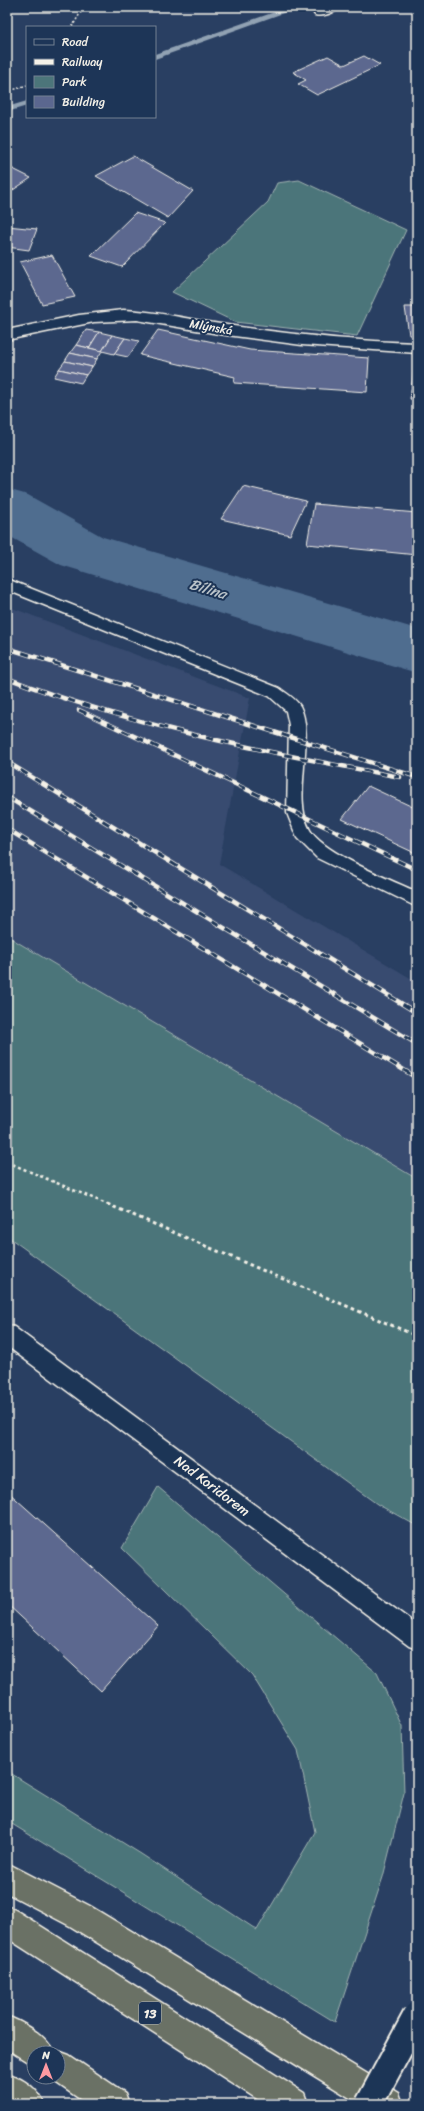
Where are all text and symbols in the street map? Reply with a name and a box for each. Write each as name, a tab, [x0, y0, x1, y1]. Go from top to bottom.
legend	[26, 26, 156, 118]
text: Road	[62, 31, 89, 53]
text: Railway	[62, 51, 103, 73]
text: Park	[62, 71, 87, 93]
text: Building	[62, 91, 105, 113]
street label: Mlýnská	[188, 312, 234, 342]
water label: Bílina	[186, 571, 232, 608]
street label: Nad Koridorem	[168, 1449, 256, 1523]
road number: 13	[139, 2002, 161, 2024]
north arrow	[26, 2045, 66, 2085]
text: N	[41, 2046, 50, 2065]

